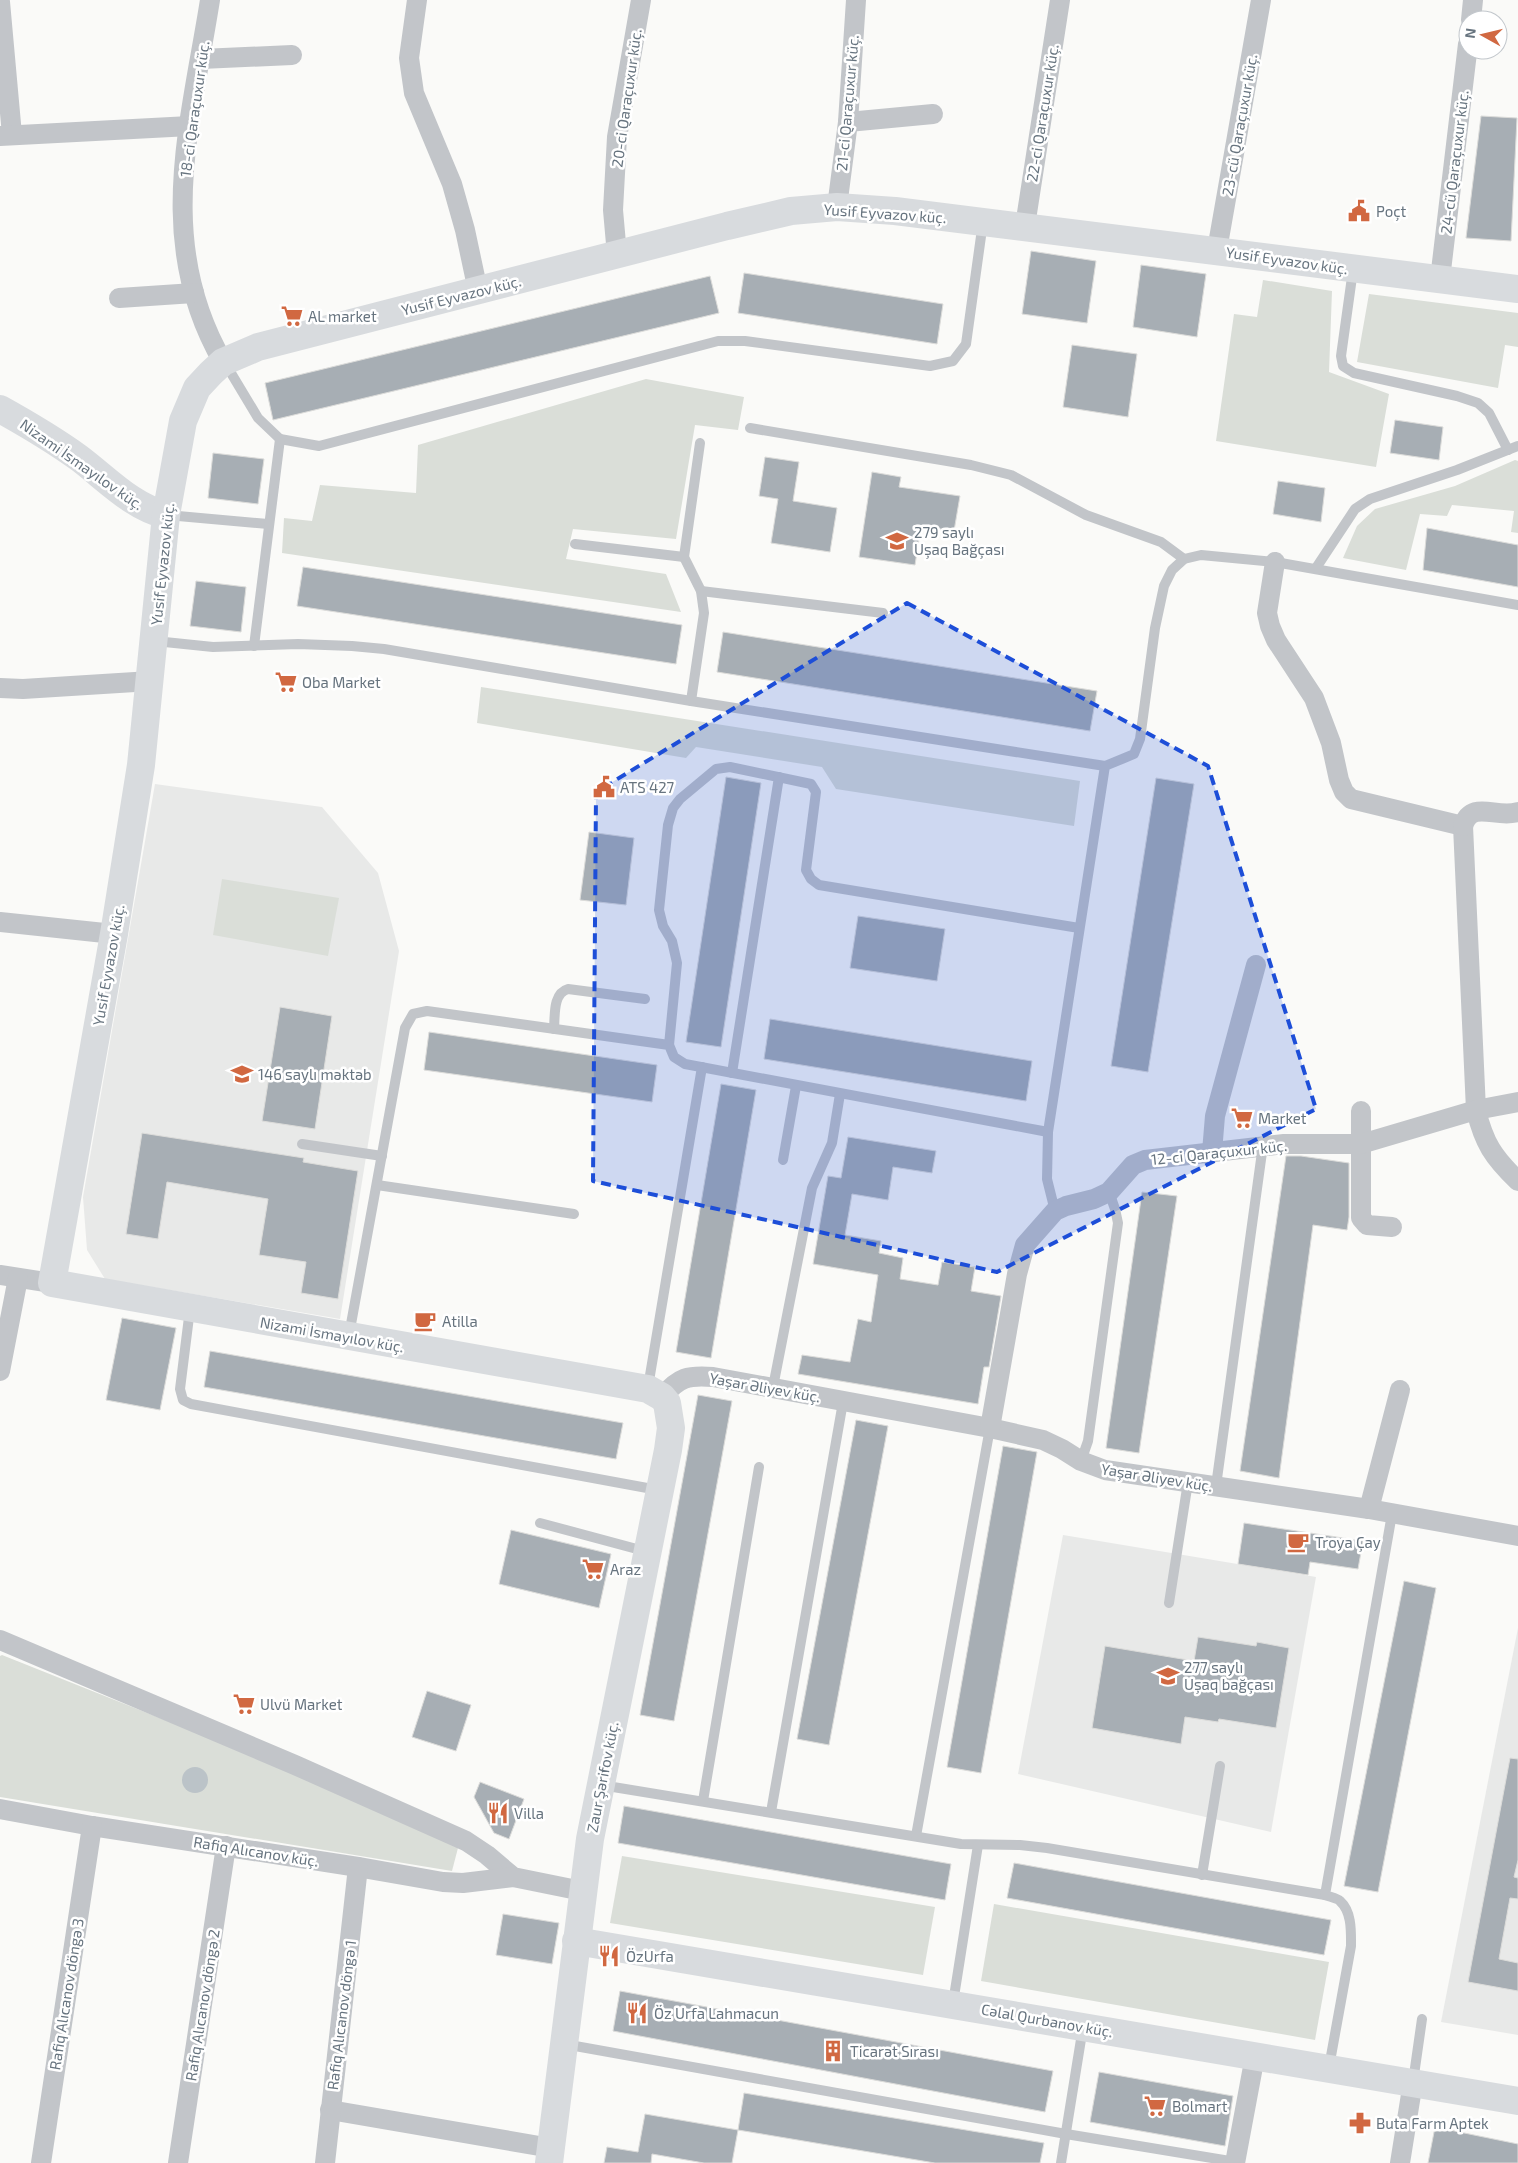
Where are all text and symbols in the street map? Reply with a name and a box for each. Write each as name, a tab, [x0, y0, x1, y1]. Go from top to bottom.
north arrow	[1458, 10, 1508, 60]
text: N	[1461, 27, 1479, 39]
street label: 20-ci Qaraçuxur küç.	[607, 28, 646, 168]
street label: 21-ci Qaraçuxur küç.	[832, 34, 863, 172]
street label: 18-ci Qaraçuxur küç.	[176, 40, 213, 178]
street label: 22-ci Qaraçuxur küç.	[1022, 43, 1063, 183]
street label: 23-cü Qaraçuxur küç.	[1218, 53, 1261, 197]
street label: 24-cü Qaraçuxur küç.	[1436, 89, 1473, 235]
public building icon: Poçt	[1346, 198, 1372, 224]
street label: Yusif Eyvazov küç.	[823, 200, 947, 227]
place label: Poçt	[1376, 202, 1407, 221]
street label: Yusif Eyvazov küç.	[1225, 243, 1349, 278]
street label: Yusif Eyvazov küç.	[399, 271, 523, 320]
supermarket icon: AL market	[279, 303, 305, 329]
place label: AL market	[308, 307, 377, 325]
street label: Nizami İsmayılov küç.	[17, 415, 147, 514]
street label: Yusif Eyvazov küç.	[147, 502, 178, 626]
place label: 279 saylı Uşaq Bağçası	[914, 523, 1005, 559]
school or university icon: 279 saylı Uşaq Bağçası	[884, 528, 910, 554]
supermarket icon: Oba Market	[273, 669, 299, 695]
place label: Oba Market	[302, 673, 381, 691]
public building icon: ATS 427	[591, 774, 617, 800]
place label: ATS 427	[620, 778, 675, 796]
street label: Yusif Eyvazov küç.	[88, 903, 129, 1027]
school or university icon: 146 saylı məktəb	[229, 1061, 255, 1087]
place label: 146 saylı məktəb	[258, 1065, 372, 1083]
supermarket icon: Market	[1229, 1105, 1255, 1131]
place label: Market	[1258, 1109, 1307, 1127]
street label: 12-ci Qaraçuxur küç.	[1150, 1136, 1288, 1169]
cafe icon: Atilla	[412, 1308, 438, 1334]
street label: Nizami İsmayılov küç.	[258, 1312, 405, 1357]
place label: Atilla	[442, 1312, 478, 1330]
street label: Yaşar Əliyev küç.	[708, 1368, 822, 1407]
street label: Yaşar Əliyev küç.	[1100, 1459, 1214, 1496]
cafe icon: Troya Çay	[1285, 1529, 1311, 1555]
place label: Troya Çay	[1315, 1533, 1381, 1552]
supermarket icon: Araz	[580, 1556, 606, 1582]
place label: Araz	[610, 1560, 641, 1578]
place label: 277 saylı Uşaq bağçası	[1184, 1658, 1274, 1694]
school or university icon: 277 saylı Uşaq bağçası	[1155, 1663, 1181, 1689]
supermarket icon: Ulvü Market	[231, 1691, 257, 1717]
place label: Ulvü Market	[260, 1695, 343, 1713]
street label: Zaur Şərifov küç.	[582, 1720, 623, 1834]
restaurant icon: Villa	[485, 1800, 511, 1826]
place label: Villa	[514, 1804, 544, 1822]
street label: Rafiq Alıcanov küç.	[192, 1832, 320, 1871]
street label: Rafiq Alıcanov döngə 3	[45, 1917, 87, 2071]
street label: Rafiq Alıcanov döngə 2	[181, 1928, 223, 2082]
street label: Rafiq Alıcanov döngə 1	[323, 1939, 359, 2091]
restaurant icon: ÖzUrfa	[596, 1943, 622, 1969]
place label: ÖzUrfa	[626, 1947, 674, 1965]
restaurant icon: Öz Urfa Lahmacun	[624, 2000, 650, 2026]
street label: Cəlal Qurbanov küç.	[980, 2000, 1114, 2041]
place label: Öz Urfa Lahmacun	[654, 2004, 779, 2022]
building icon: Ticarət Sırası	[820, 2038, 846, 2064]
place label: Ticarət Sırası	[850, 2042, 939, 2060]
supermarket icon: Bolmart	[1142, 2093, 1168, 2119]
place label: Bolmart	[1172, 2097, 1228, 2115]
pharmacy icon: Buta Farm Aptek	[1347, 2110, 1373, 2136]
place label: Buta Farm Aptek	[1376, 2114, 1489, 2132]

